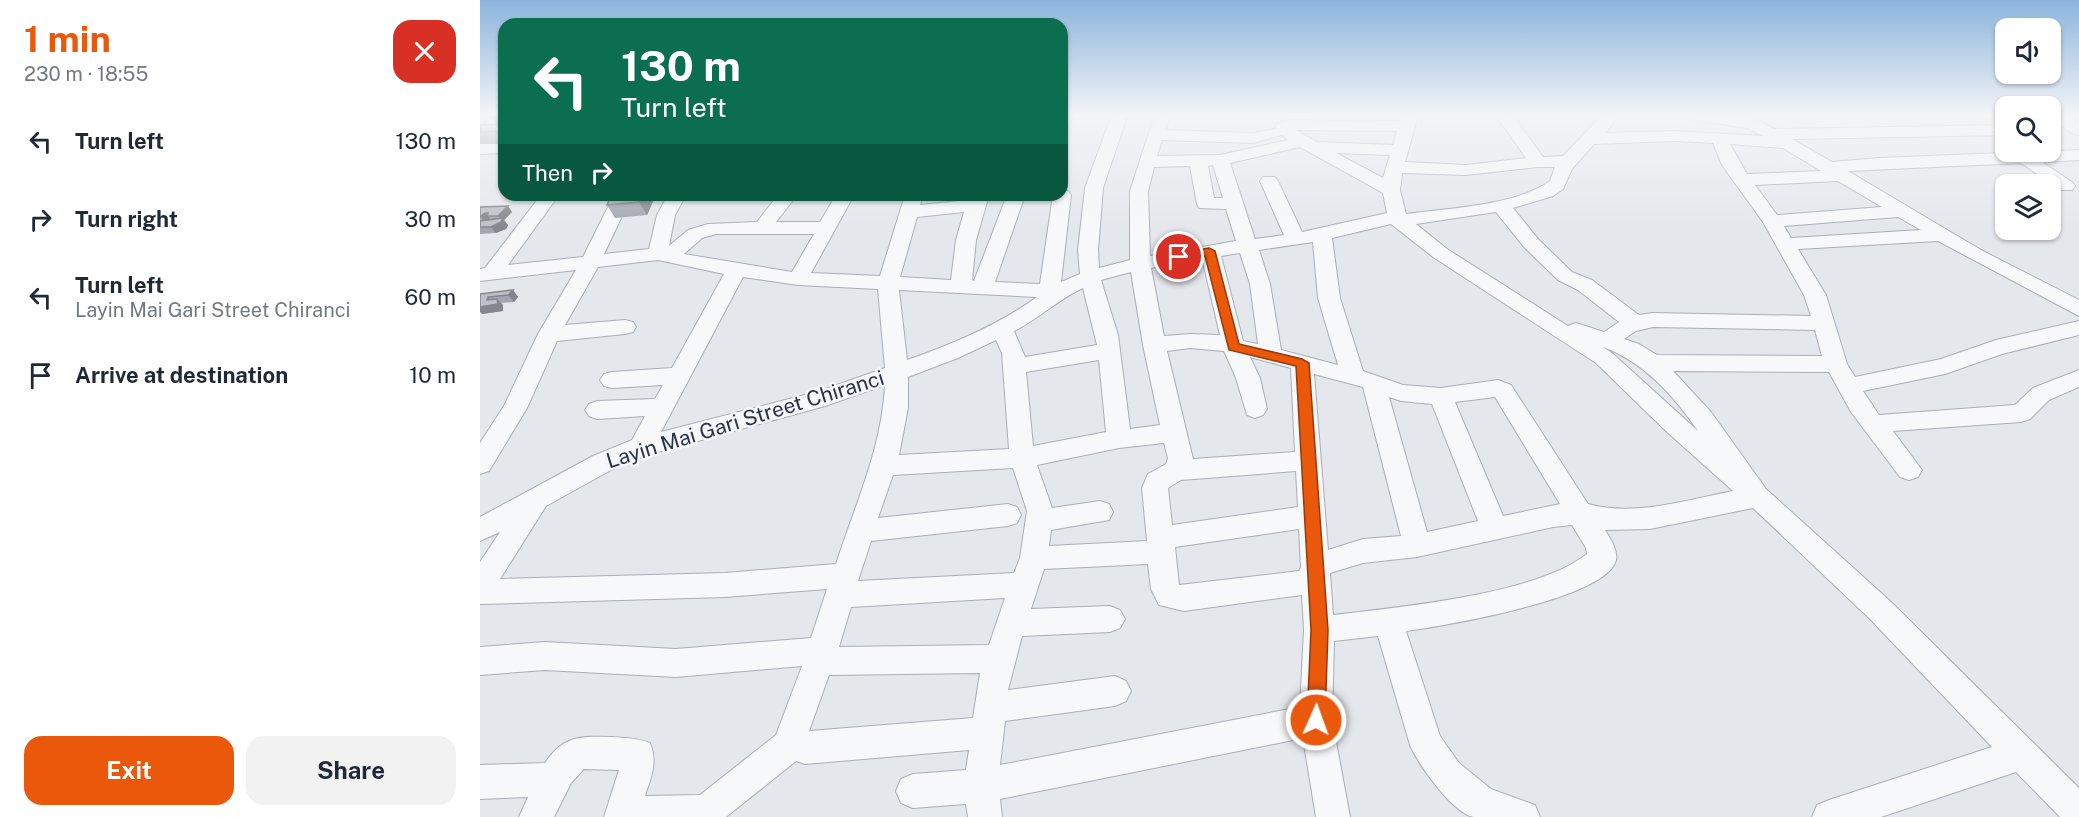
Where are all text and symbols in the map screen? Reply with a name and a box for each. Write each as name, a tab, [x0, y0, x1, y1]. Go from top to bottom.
text: 1 min	[24, 18, 111, 60]
map controls	[1995, 18, 2061, 240]
button: sound	[1995, 18, 2061, 84]
button: close	[393, 20, 456, 83]
text: 130 m	[621, 41, 741, 90]
icon: left	[522, 42, 600, 120]
text: 230 m · 18:55	[24, 62, 148, 86]
text: Turn left	[621, 91, 727, 123]
button: search	[1995, 96, 2061, 162]
icon: left	[24, 125, 57, 158]
text: Turn left	[75, 128, 164, 154]
text: 130 m	[395, 128, 456, 154]
icon: right	[585, 156, 618, 189]
text: Then	[522, 160, 573, 186]
button: layers	[1995, 174, 2061, 240]
icon: right	[24, 203, 57, 236]
text: Turn right	[75, 206, 178, 232]
text: 30 m	[404, 206, 456, 232]
pin	[1153, 231, 1204, 282]
icon: arrive	[1162, 240, 1195, 273]
text: Turn left	[75, 272, 164, 298]
icon: left	[24, 281, 57, 314]
text: 60 m	[405, 284, 456, 310]
text: Layin Mai Gari Street Chiranci	[75, 298, 350, 322]
icon: arrive	[24, 359, 57, 392]
text: Arrive at destination	[75, 362, 288, 388]
text: 10 m	[409, 362, 456, 388]
street label: Layin Mai Gari Street Chiranci	[603, 365, 887, 473]
position arrow	[1284, 688, 1348, 752]
button: Exit	[24, 736, 234, 805]
button: Share	[246, 736, 456, 805]

